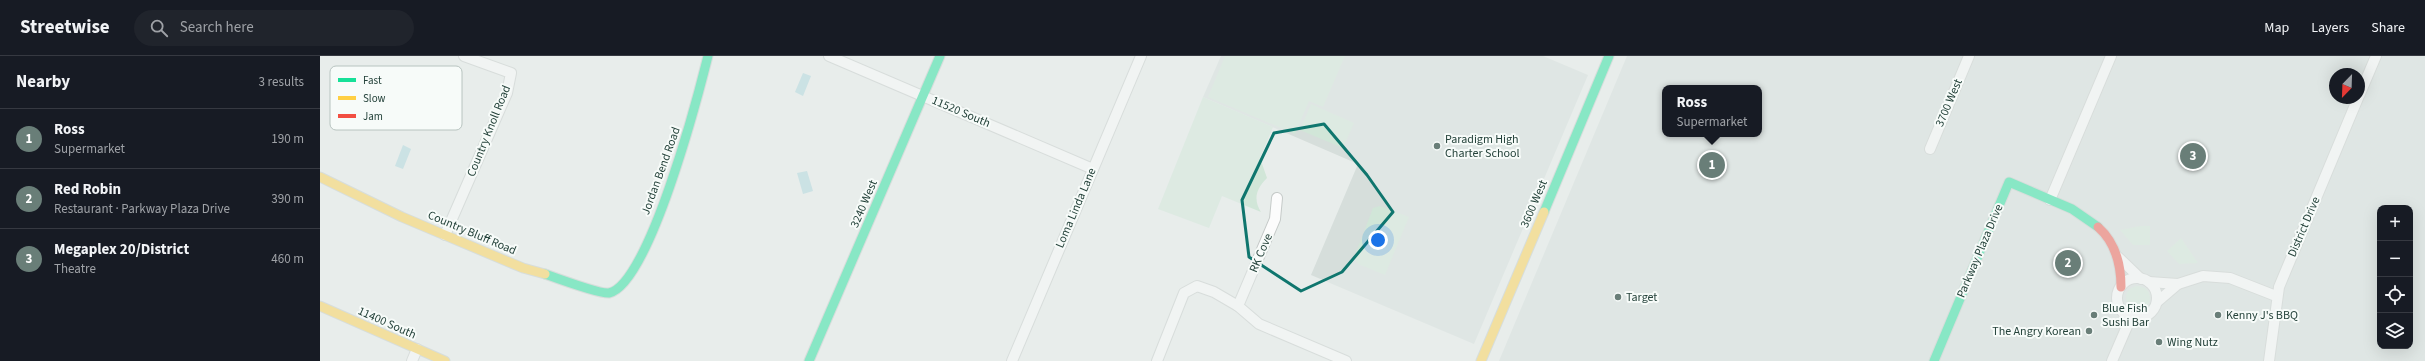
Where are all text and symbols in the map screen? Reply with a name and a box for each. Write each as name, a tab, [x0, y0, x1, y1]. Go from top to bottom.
search box	[134, 10, 414, 46]
text: Streetwise	[20, 14, 110, 41]
icon: search	[148, 17, 170, 39]
text: Search here	[180, 17, 254, 38]
text: Map	[2264, 18, 2289, 38]
text: Layers	[2311, 18, 2349, 38]
text: Share	[2371, 18, 2405, 38]
legend	[330, 66, 462, 130]
north arrow	[2329, 68, 2365, 104]
text: Nearby	[16, 70, 70, 94]
text: 3 results	[259, 73, 304, 91]
text: Fast	[363, 73, 382, 88]
street label: 3700 West	[1931, 76, 1967, 130]
street label: Country Knoll Road	[463, 83, 515, 179]
popup	[1662, 85, 1762, 137]
text: Slow	[363, 91, 386, 106]
street label: 11520 South	[929, 92, 993, 132]
text: Ross	[1677, 92, 1707, 113]
text: Jam	[363, 109, 383, 124]
text: Supermarket	[1677, 113, 1747, 131]
text: Ross	[54, 119, 85, 140]
street label: Jordan Bend Road	[637, 125, 685, 217]
text: 1	[26, 130, 32, 148]
text: 190 m	[271, 130, 304, 148]
place label: Paradigm High Charter School	[1445, 131, 1519, 162]
text: Supermarket	[54, 140, 125, 158]
marker: Paradigm High Charter School	[1432, 141, 1442, 151]
pin: 3	[2180, 141, 2206, 171]
pin: 1	[1699, 150, 1725, 180]
street label: Loma Linda Lane	[1051, 165, 1101, 251]
street label: 3240 West	[846, 177, 882, 231]
street label: 3600 West	[1516, 177, 1552, 231]
text: Red Robin	[54, 179, 121, 200]
text: 2	[26, 190, 32, 208]
text: 390 m	[271, 190, 304, 208]
street label: District Drive	[2284, 194, 2324, 260]
text: Restaurant · Parkway Plaza Drive	[54, 200, 230, 218]
street label: Parkway Plaza Drive	[1953, 202, 2007, 300]
map controls	[2377, 205, 2413, 349]
button: +	[2377, 205, 2413, 241]
street label: Country Bluff Road	[425, 207, 519, 259]
your location	[1368, 230, 1388, 250]
street label: RK Cove	[1245, 231, 1277, 275]
text: Megaplex 20/District	[54, 239, 189, 260]
button: −	[2377, 241, 2413, 277]
pin: 2	[2055, 248, 2081, 278]
text: 3	[26, 250, 32, 268]
text: 460 m	[271, 250, 304, 268]
text: Theatre	[54, 260, 96, 278]
button: locate	[2377, 277, 2413, 313]
place label: Target	[1626, 289, 1657, 306]
marker: Target	[1613, 292, 1623, 302]
place label: Blue Fish Sushi Bar	[2102, 300, 2150, 331]
street label: 11400 South	[355, 303, 419, 343]
place label: Kenny J's BBQ	[2226, 307, 2298, 324]
marker: Blue Fish Sushi Bar	[2089, 310, 2099, 320]
marker: Kenny J's BBQ	[2213, 310, 2223, 320]
button: layers	[2377, 313, 2413, 349]
place label: The Angry Korean	[1992, 323, 2081, 340]
marker: The Angry Korean	[2084, 326, 2094, 336]
place label: Wing Nutz	[2167, 334, 2218, 351]
marker: Wing Nutz	[2154, 337, 2164, 347]

